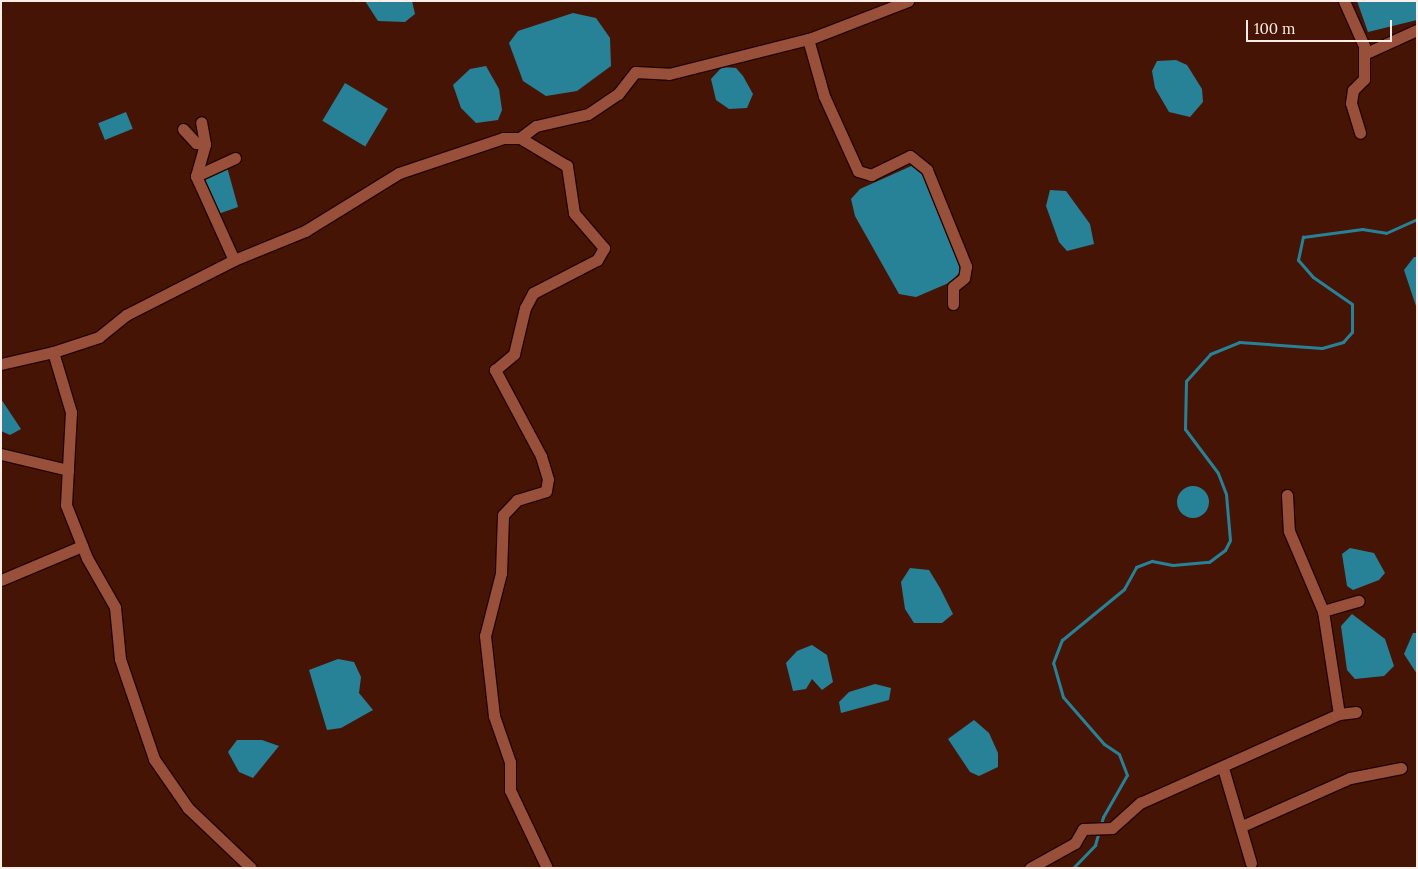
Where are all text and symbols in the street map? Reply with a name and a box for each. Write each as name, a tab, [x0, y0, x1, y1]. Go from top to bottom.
scale bar	[1248, 10, 1394, 42]
text: 100 m	[1254, 19, 1295, 38]

